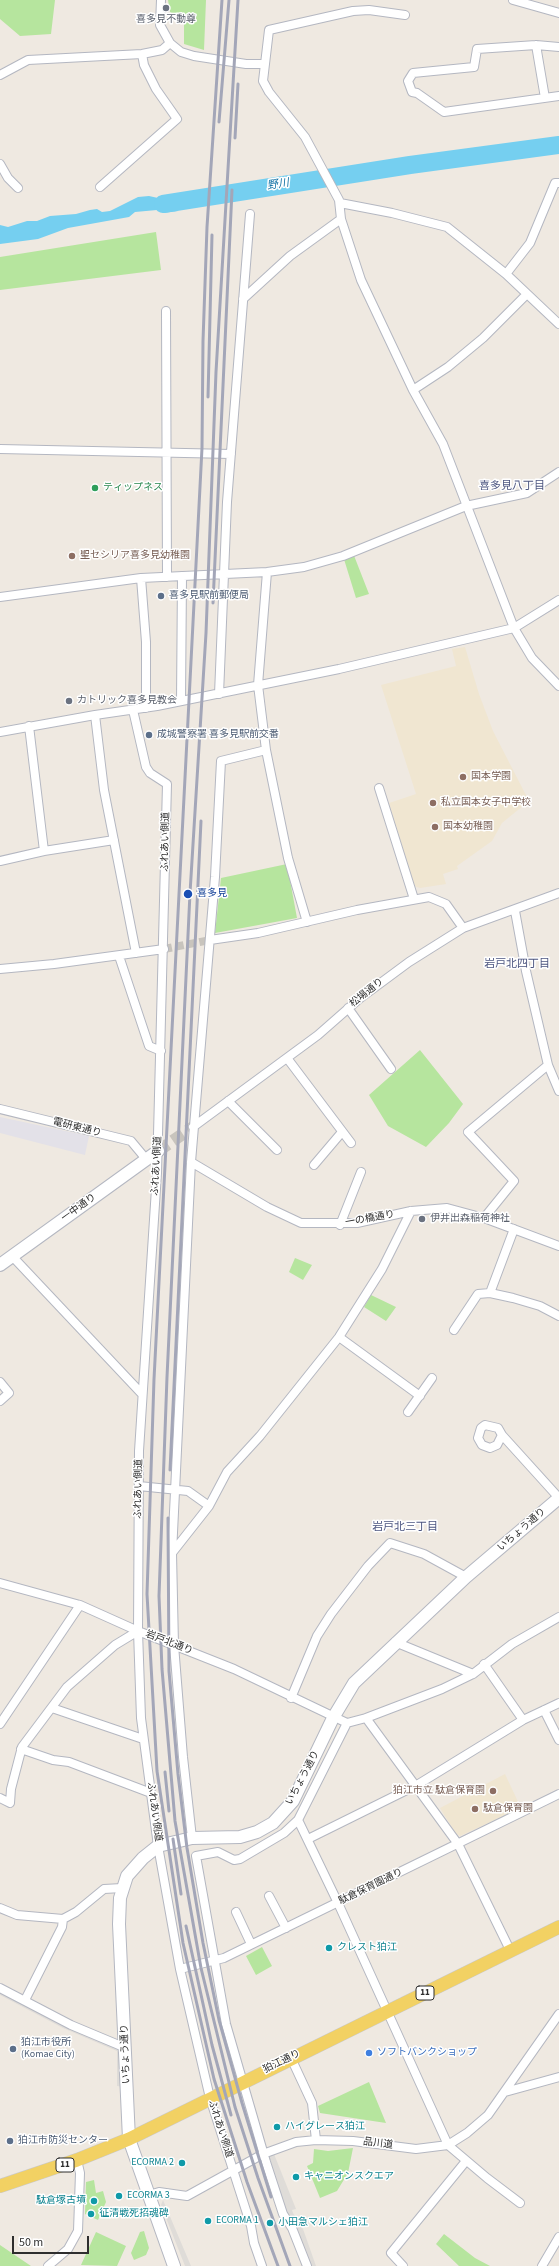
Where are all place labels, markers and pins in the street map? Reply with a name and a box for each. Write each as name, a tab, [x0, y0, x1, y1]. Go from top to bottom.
marker: 喜多見不動尊	[161, 3, 171, 13]
place label: 喜多見不動尊	[136, 14, 196, 26]
place label: ティップネス	[103, 482, 163, 494]
marker: ティップネス	[90, 483, 100, 493]
place label: 聖セシリア喜多見幼稚園	[80, 550, 190, 562]
marker: 聖セシリア喜多見幼稚園	[67, 551, 77, 561]
place label: 喜多見駅前郵便局	[169, 590, 249, 602]
marker: 喜多見駅前郵便局	[156, 591, 166, 601]
place label: カトリック喜多見教会	[77, 695, 177, 707]
marker: カトリック喜多見教会	[64, 696, 74, 706]
place label: 成城警察署 喜多見駅前交番	[157, 729, 279, 741]
marker: 成城警察署 喜多見駅前交番	[144, 730, 154, 740]
place label: 国本学園	[471, 771, 511, 783]
marker: 国本学園	[458, 772, 468, 782]
place label: 私立国本女子中学校	[441, 797, 531, 809]
marker: 私立国本女子中学校	[428, 798, 438, 808]
place label: 国本幼稚園	[443, 821, 493, 833]
marker: 国本幼稚園	[430, 822, 440, 832]
marker: 喜多見	[182, 888, 194, 900]
place label: 喜多見	[197, 888, 227, 900]
place label: 伊井出森稲荷神社	[430, 1213, 510, 1225]
marker: 伊井出森稲荷神社	[417, 1214, 427, 1224]
place label: 狛江市立 駄倉保育園	[393, 1785, 485, 1797]
marker: 狛江市立 駄倉保育園	[488, 1786, 498, 1796]
place label: 駄倉保育園	[483, 1803, 533, 1815]
marker: 駄倉保育園	[470, 1804, 480, 1814]
place label: クレスト狛江	[337, 1942, 397, 1954]
marker: クレスト狛江	[324, 1943, 334, 1953]
place label: 狛江市役所 (Komae City)	[21, 2037, 75, 2060]
marker: 狛江市役所 (Komae City)	[8, 2044, 18, 2054]
place label: ソフトバンクショップ	[377, 2047, 477, 2059]
marker: ソフトバンクショップ	[364, 2048, 374, 2058]
place label: ハイグレース狛江	[285, 2121, 365, 2133]
marker: ハイグレース狛江	[272, 2122, 282, 2132]
place label: 狛江市防災センター	[18, 2135, 108, 2147]
marker: 狛江市防災センター	[5, 2136, 15, 2146]
place label: ECORMA 2	[131, 2157, 174, 2169]
marker: ECORMA 2	[177, 2158, 187, 2168]
place label: キャニオンスクエア	[304, 2171, 394, 2183]
marker: キャニオンスクエア	[291, 2172, 301, 2182]
place label: ECORMA 3	[127, 2190, 170, 2202]
marker: ECORMA 3	[114, 2191, 124, 2201]
place label: 駄倉塚古墳	[36, 2195, 86, 2207]
marker: 駄倉塚古墳	[89, 2196, 99, 2206]
place label: 征清戦死招魂碑	[99, 2208, 169, 2220]
marker: 征清戦死招魂碑	[86, 2209, 96, 2219]
place label: ECORMA 1	[216, 2215, 259, 2227]
marker: ECORMA 1	[203, 2216, 213, 2226]
place label: 小田急マルシェ狛江	[278, 2217, 368, 2229]
marker: 小田急マルシェ狛江	[265, 2218, 275, 2228]

